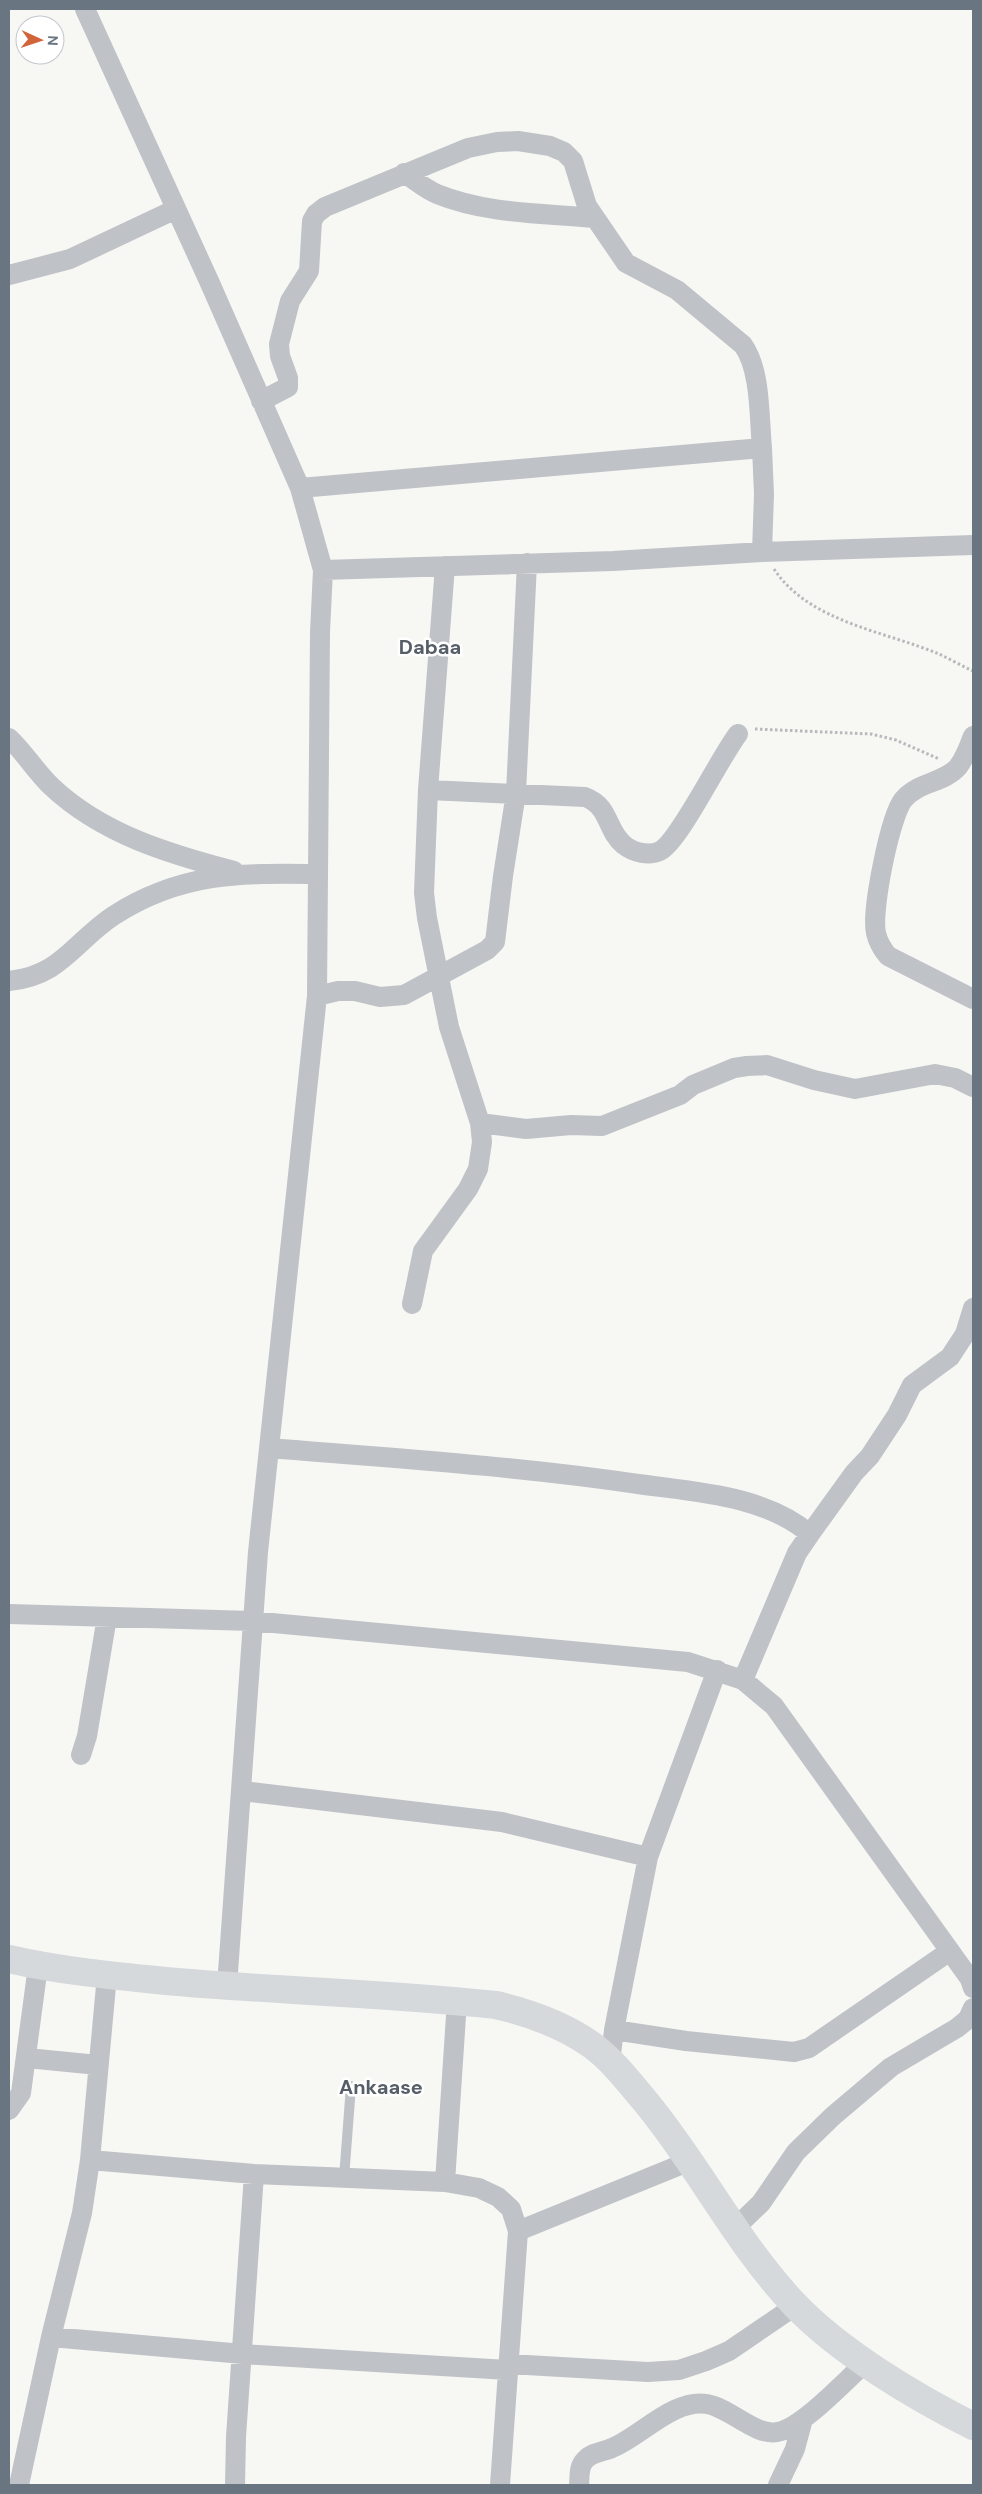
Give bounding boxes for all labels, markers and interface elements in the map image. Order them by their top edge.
north arrow [15,15,65,65]
text: N [44,35,62,46]
district label: Dabaa [399,634,461,660]
district label: Ankaase [339,2074,423,2100]

